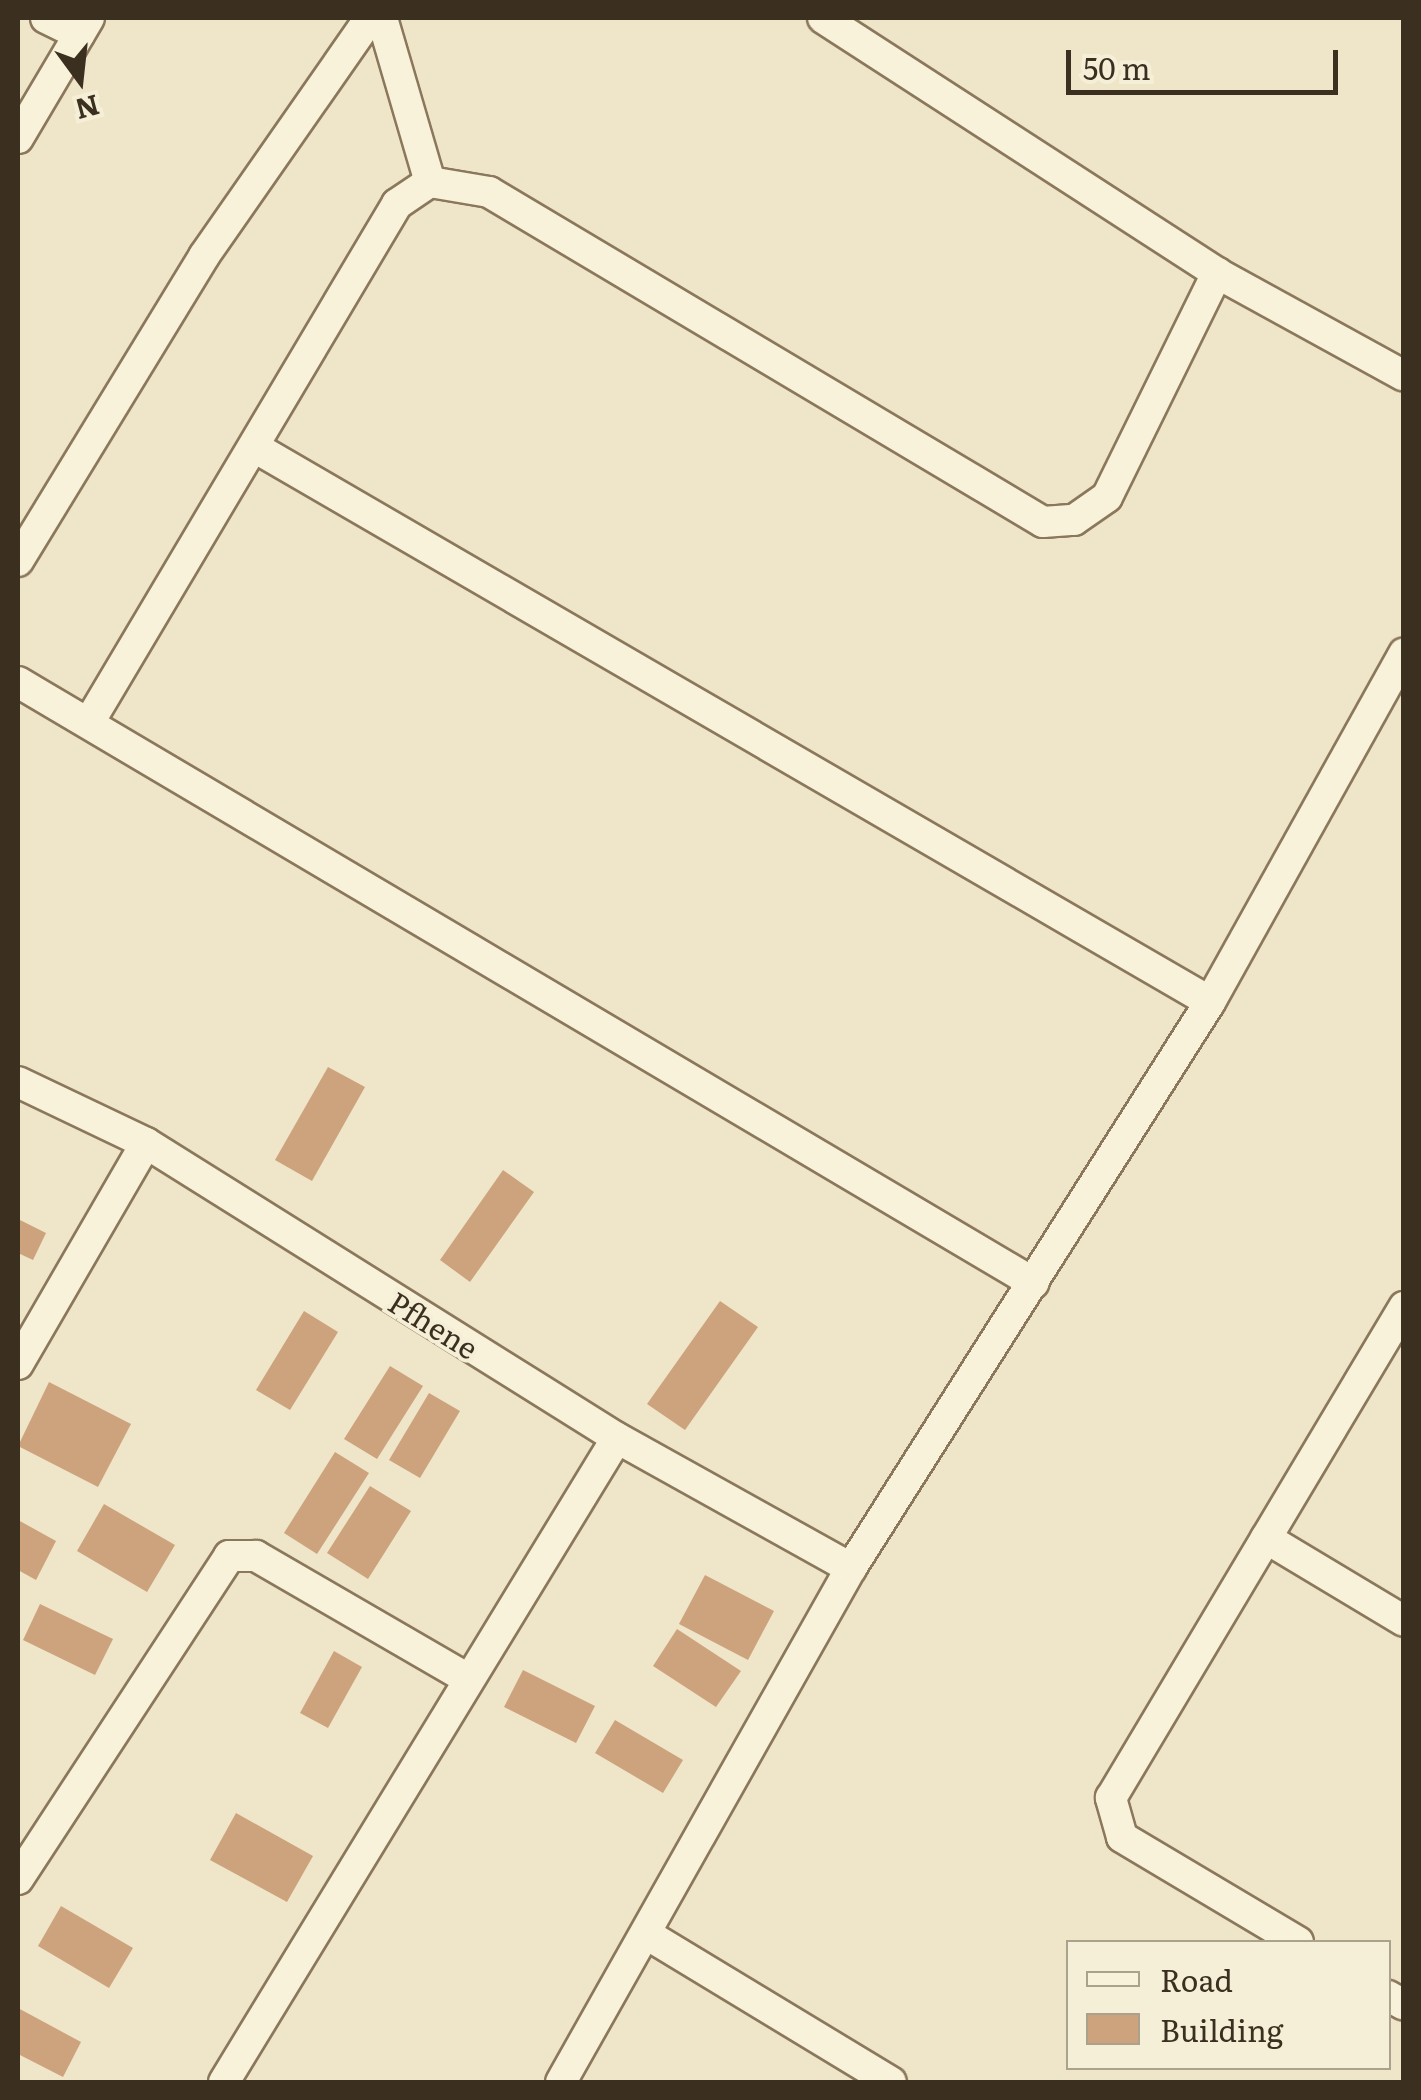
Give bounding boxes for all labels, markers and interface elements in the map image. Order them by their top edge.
north arrow [30,30,130,130]
scale bar [1071,30,1344,92]
text: 50 m [1083,45,1151,89]
text: N [71,86,105,132]
street label: Pfhene [383,1283,485,1365]
legend [1066,1940,1391,2070]
text: Road [1160,1957,1233,2001]
text: Building [1160,2007,1284,2051]

